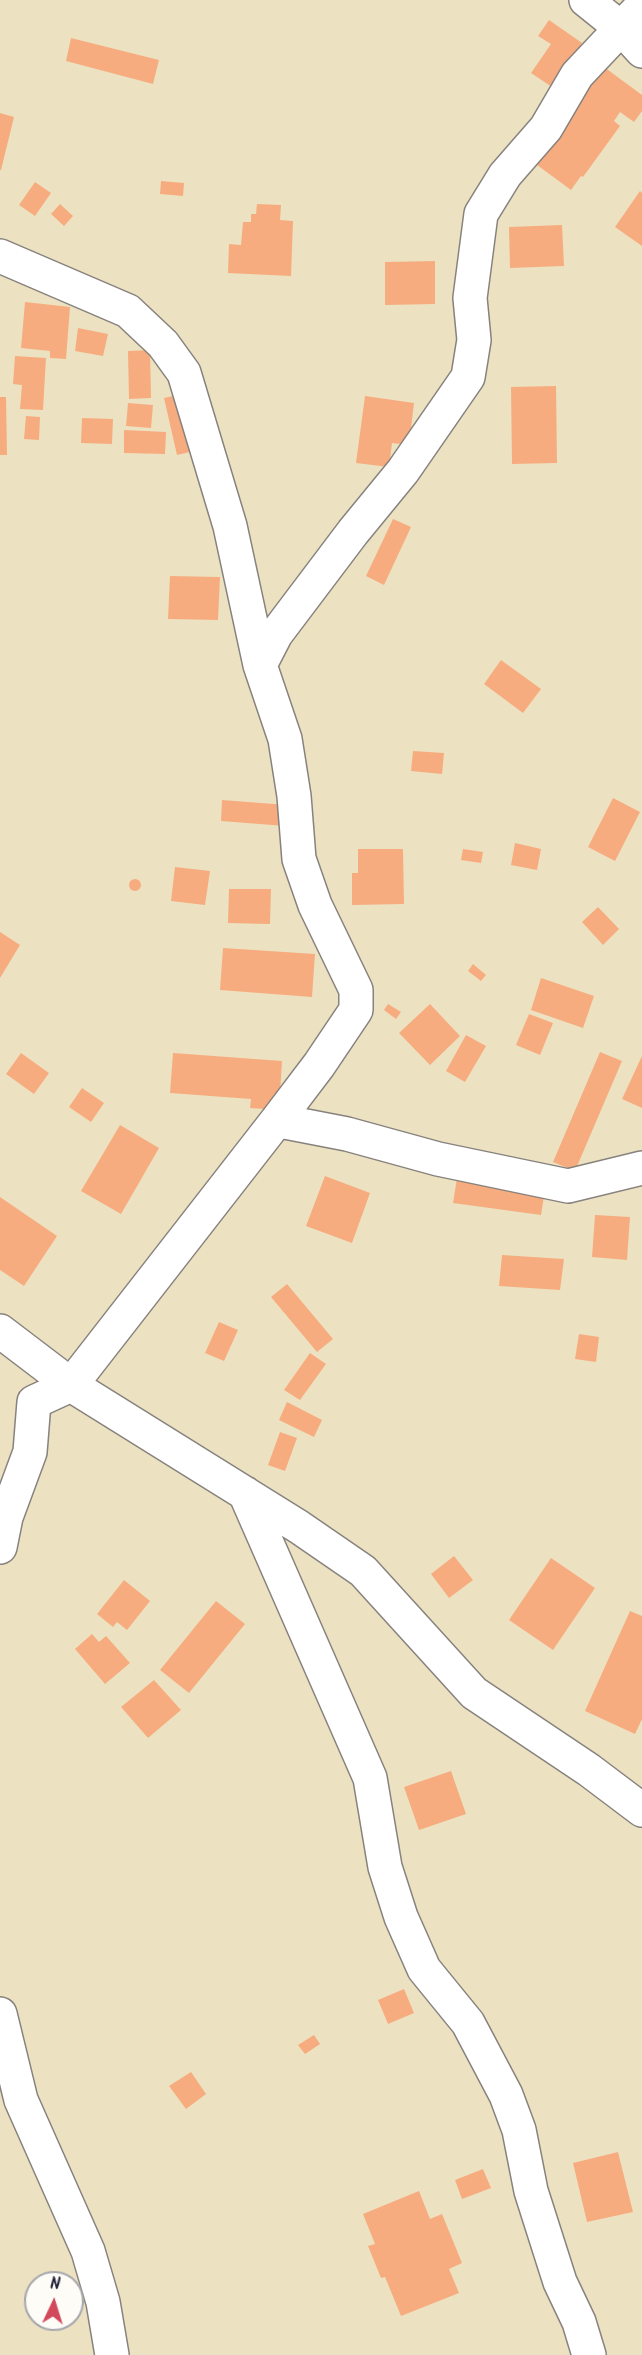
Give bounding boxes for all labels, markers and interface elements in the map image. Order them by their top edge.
north arrow [24,2271,84,2331]
text: N [49,2272,61,2297]

